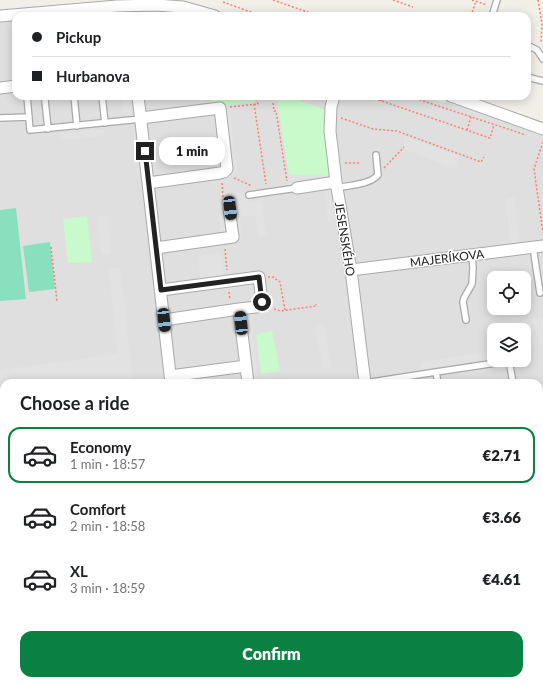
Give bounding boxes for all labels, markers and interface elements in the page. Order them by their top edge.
text: Pickup [56,28,101,46]
text: Hurbanova [56,67,130,85]
callout: 1 min [159,137,225,165]
route end [136,142,154,160]
text: 1 min [176,143,208,159]
car [223,195,237,221]
street label: JESENSKÉHO [332,201,358,277]
street label: MAJERÍKOVA [409,246,486,270]
map controls [487,271,531,367]
button: locate [487,271,531,315]
route start [253,293,271,311]
car [157,307,171,333]
car [234,310,248,336]
button: layers [487,323,531,367]
text: Choose a ride [20,392,129,414]
icon: car [22,437,58,473]
text: Economy [70,438,131,456]
text: €2.71 [483,446,521,464]
text: 1 min · 18:57 [70,456,145,472]
icon: car [22,499,58,535]
text: Comfort [70,500,126,518]
text: €3.66 [483,508,521,526]
text: 2 min · 18:58 [70,518,145,534]
icon: car [22,561,58,597]
text: XL [70,562,88,580]
text: €4.61 [483,570,521,588]
text: 3 min · 18:59 [70,580,145,596]
button: Confirm [20,631,523,677]

